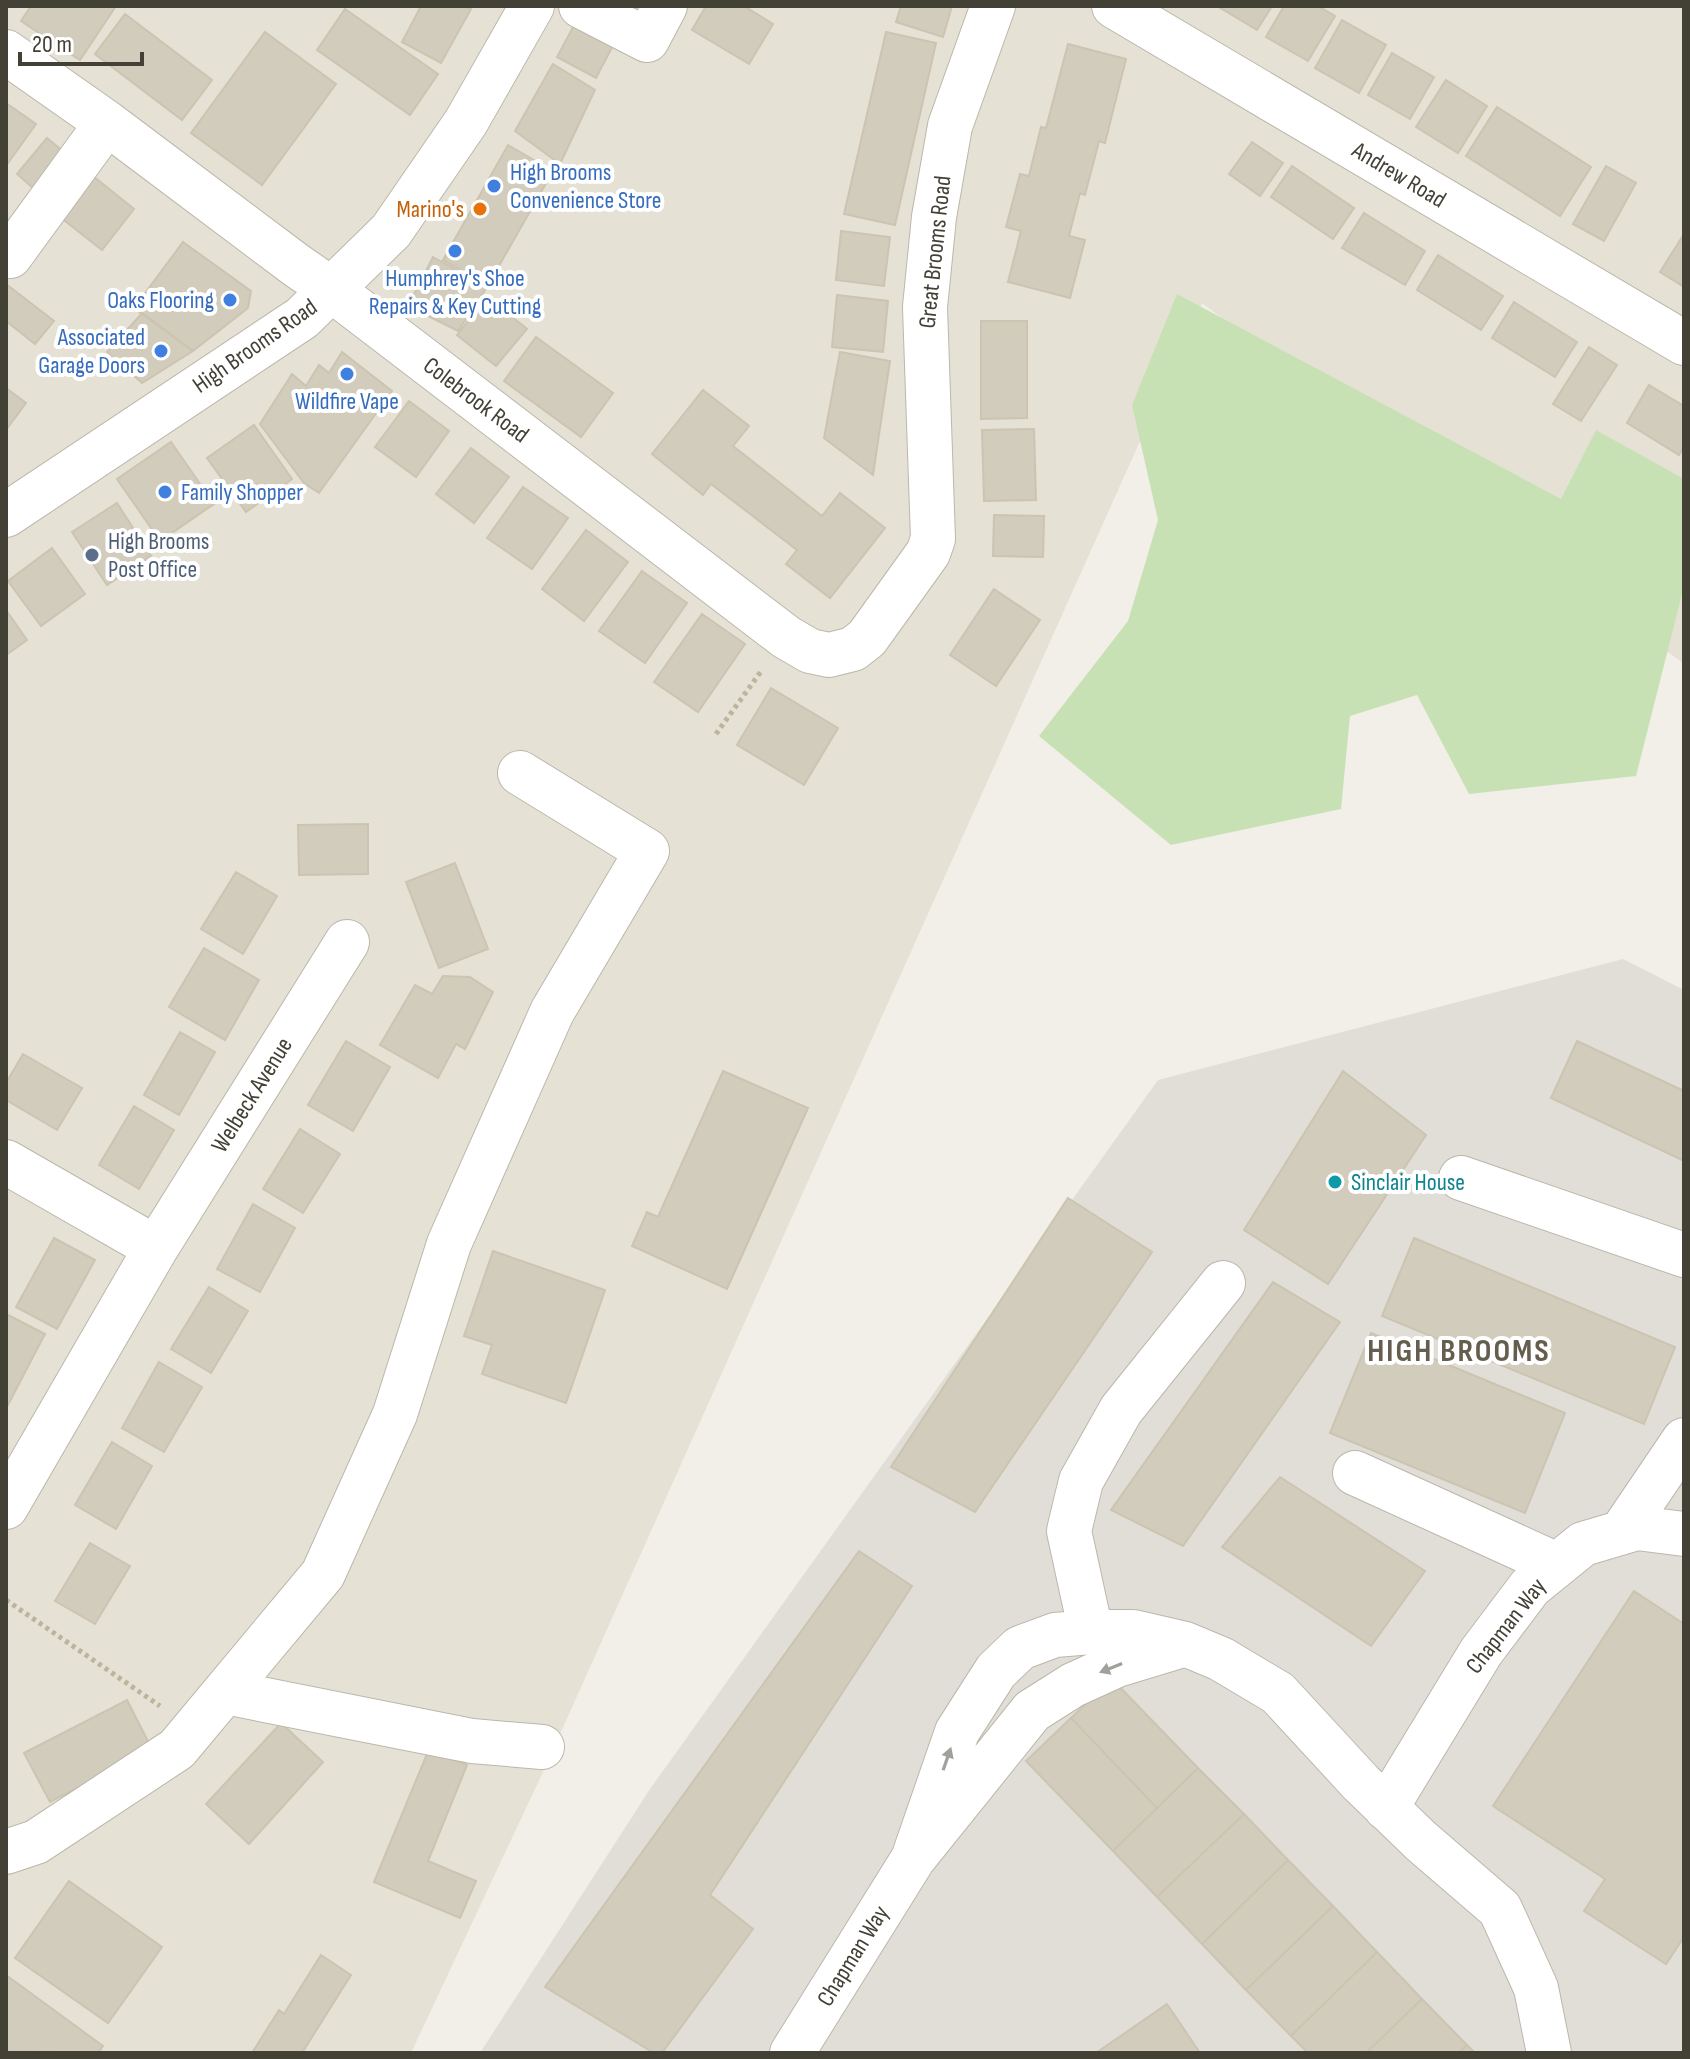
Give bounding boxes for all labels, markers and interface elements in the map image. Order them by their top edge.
scale bar [20,16,142,66]
text: 20 m [32,30,72,59]
street label: Andrew Road [1346,135,1451,214]
place label: High Brooms Convenience Store [510,158,661,215]
street label: Great Brooms Road [913,174,957,330]
marker: High Brooms Convenience Store [485,177,503,195]
place label: Marino's [397,195,464,224]
marker: Marino's [471,200,489,218]
marker: Humphrey's Shoe Repairs & Key Cutting [446,242,464,260]
place label: Humphrey's Shoe Repairs & Key Cutting [369,264,541,321]
place label: Oaks Flooring [107,286,214,315]
marker: Oaks Flooring [221,291,239,309]
street label: High Brooms Road [187,292,323,400]
place label: Associated Garage Doors [38,323,145,380]
marker: Associated Garage Doors [152,342,170,360]
street label: Colebrook Road [417,351,535,449]
marker: Wildfire Vape [338,365,356,383]
place label: Wildfire Vape [295,387,399,416]
place label: Family Shopper [181,478,303,507]
marker: Family Shopper [156,483,174,501]
place label: High Brooms Post Office [108,527,209,584]
marker: High Brooms Post Office [83,546,101,564]
street label: Welbeck Avenue [205,1032,299,1158]
place label: Sinclair House [1351,1168,1465,1197]
marker: Sinclair House [1326,1173,1344,1191]
district label: HIGH BROOMS [1367,1332,1551,1371]
street label: Chapman Way [1460,1572,1552,1680]
one-way arrow [1099,1662,1123,1675]
one-way arrow [942,1746,954,1770]
street label: Chapman Way [811,1900,895,2012]

